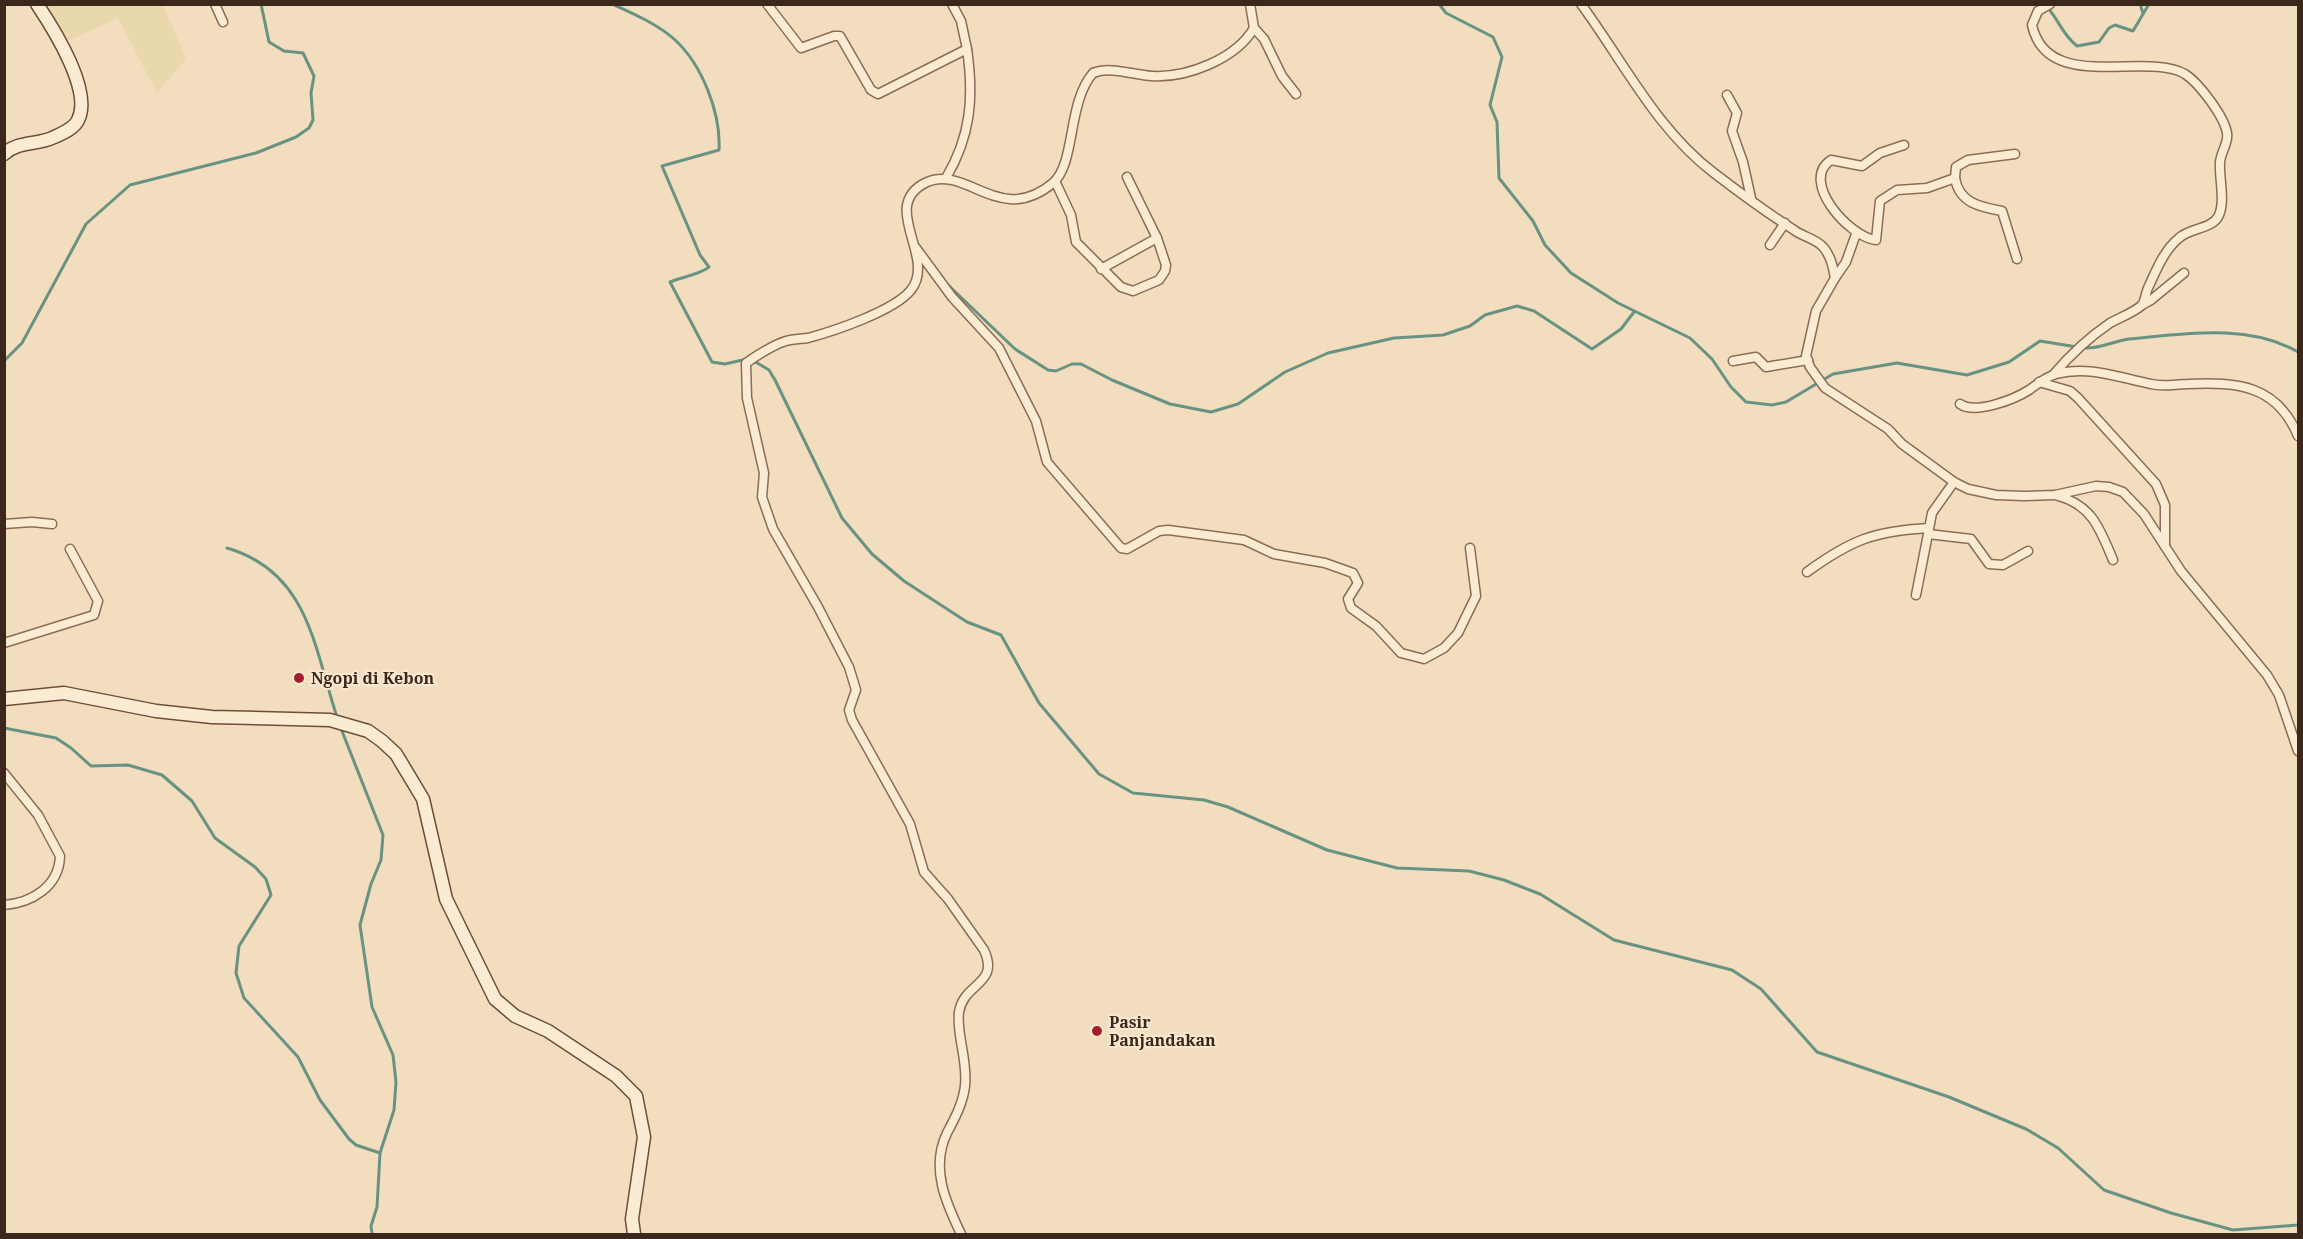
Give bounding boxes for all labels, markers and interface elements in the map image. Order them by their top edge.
place label: Ngopi di Kebon [311,667,434,689]
marker: Ngopi di Kebon [292,671,306,685]
place label: Pasir Panjandakan [1109,1011,1216,1051]
marker: Pasir Panjandakan [1090,1024,1104,1038]

